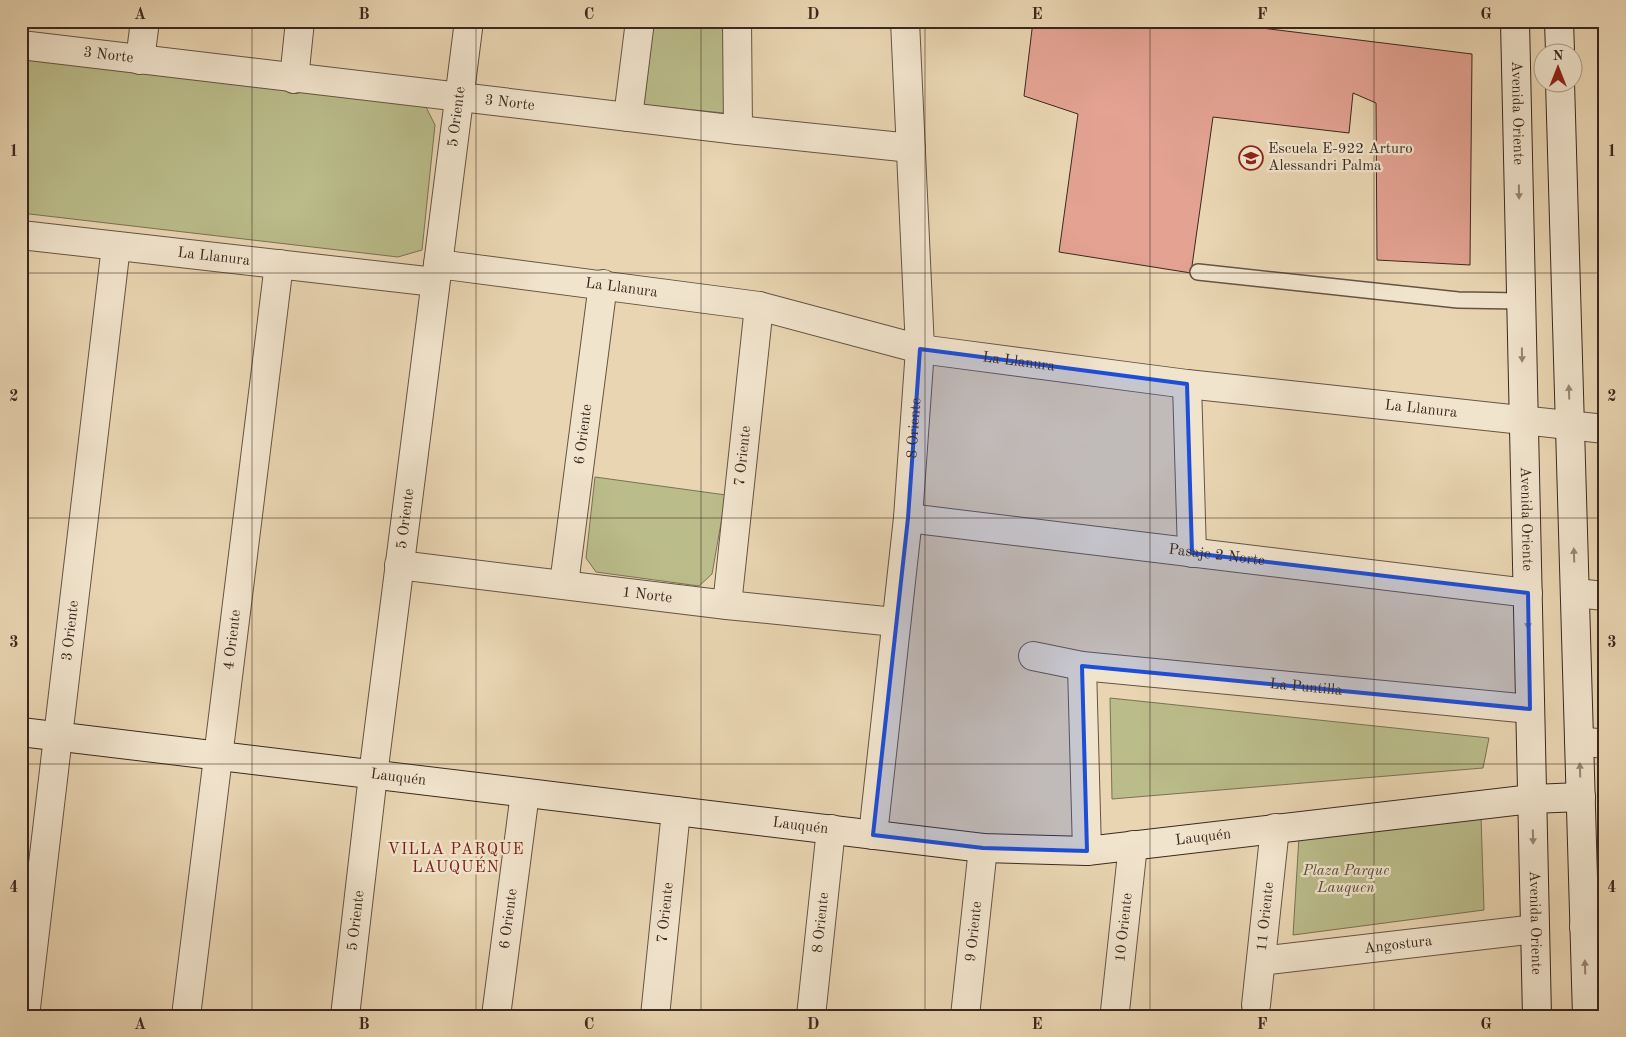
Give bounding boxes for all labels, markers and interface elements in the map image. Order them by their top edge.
text: A [134,7,146,23]
text: B [358,7,370,23]
text: C [584,7,594,23]
text: D [807,7,819,23]
text: E [1031,7,1043,23]
text: F [1257,7,1268,23]
text: G [1480,7,1492,23]
north arrow [1534,42,1584,92]
street label: 3 Norte [83,45,134,66]
text: N [1553,49,1564,63]
street label: Avenida Oriente [1508,61,1526,165]
street label: 5 Oriente [446,86,468,148]
street label: 3 Norte [484,93,536,113]
place label: Escuela E-922 Arturo Alessandri Palma [1268,142,1413,174]
text: 1 [9,144,19,160]
text: 1 [1607,144,1617,160]
school or university icon: Escuela E-922 Arturo Alessandri Palma [1238,145,1264,171]
one-way arrow [1515,185,1523,201]
street label: La Llanura [177,245,251,269]
street label: La Llanura [584,276,659,300]
one-way arrow [1518,347,1526,363]
street label: La Llanura [982,350,1056,374]
one-way arrow [1565,384,1573,400]
text: 2 [9,389,19,405]
text: 2 [1607,389,1617,405]
street label: 8 Oriente [905,397,924,459]
street label: La Llanura [1384,398,1459,421]
street label: 6 Oriente [572,403,595,465]
street label: 7 Oriente [732,425,754,487]
street label: Avenida Oriente [1517,467,1535,571]
street label: 5 Oriente [394,487,417,550]
street label: Pasaje 2 Norte [1168,542,1266,569]
one-way arrow [1570,546,1578,562]
street label: 1 Norte [621,585,673,606]
street label: 3 Oriente [60,600,82,662]
street label: 4 Oriente [221,609,244,671]
one-way arrow [1524,615,1532,631]
text: 3 [9,635,19,651]
text: 3 [1607,635,1617,651]
street label: La Puntilla [1269,677,1344,698]
one-way arrow [1576,761,1584,777]
street label: Lauquén [370,767,427,788]
street label: Lauquén [772,815,829,837]
street label: Lauquén [1174,827,1232,848]
one-way arrow [1529,830,1537,846]
district label: VILLA PARQUE LAUQUÉN [388,842,524,876]
park label: Plaza Parque Lauquen [1302,864,1389,896]
street label: Avenida Oriente [1526,871,1544,975]
text: 4 [9,880,19,896]
text: 4 [1607,880,1617,896]
street label: 7 Oriente [655,881,676,944]
street label: 11 Oriente [1254,881,1277,952]
street label: 6 Oriente [497,888,520,950]
street label: 5 Oriente [345,889,367,952]
street label: 8 Oriente [810,891,832,954]
street label: 10 Oriente [1113,892,1135,963]
street label: 9 Oriente [963,900,985,963]
street label: Angostura [1363,934,1434,956]
one-way arrow [1581,959,1589,975]
text: A [134,1017,146,1033]
text: B [358,1017,370,1033]
text: C [584,1017,594,1033]
text: D [807,1017,819,1033]
text: E [1031,1017,1043,1033]
text: F [1257,1017,1268,1033]
text: G [1480,1017,1492,1033]

